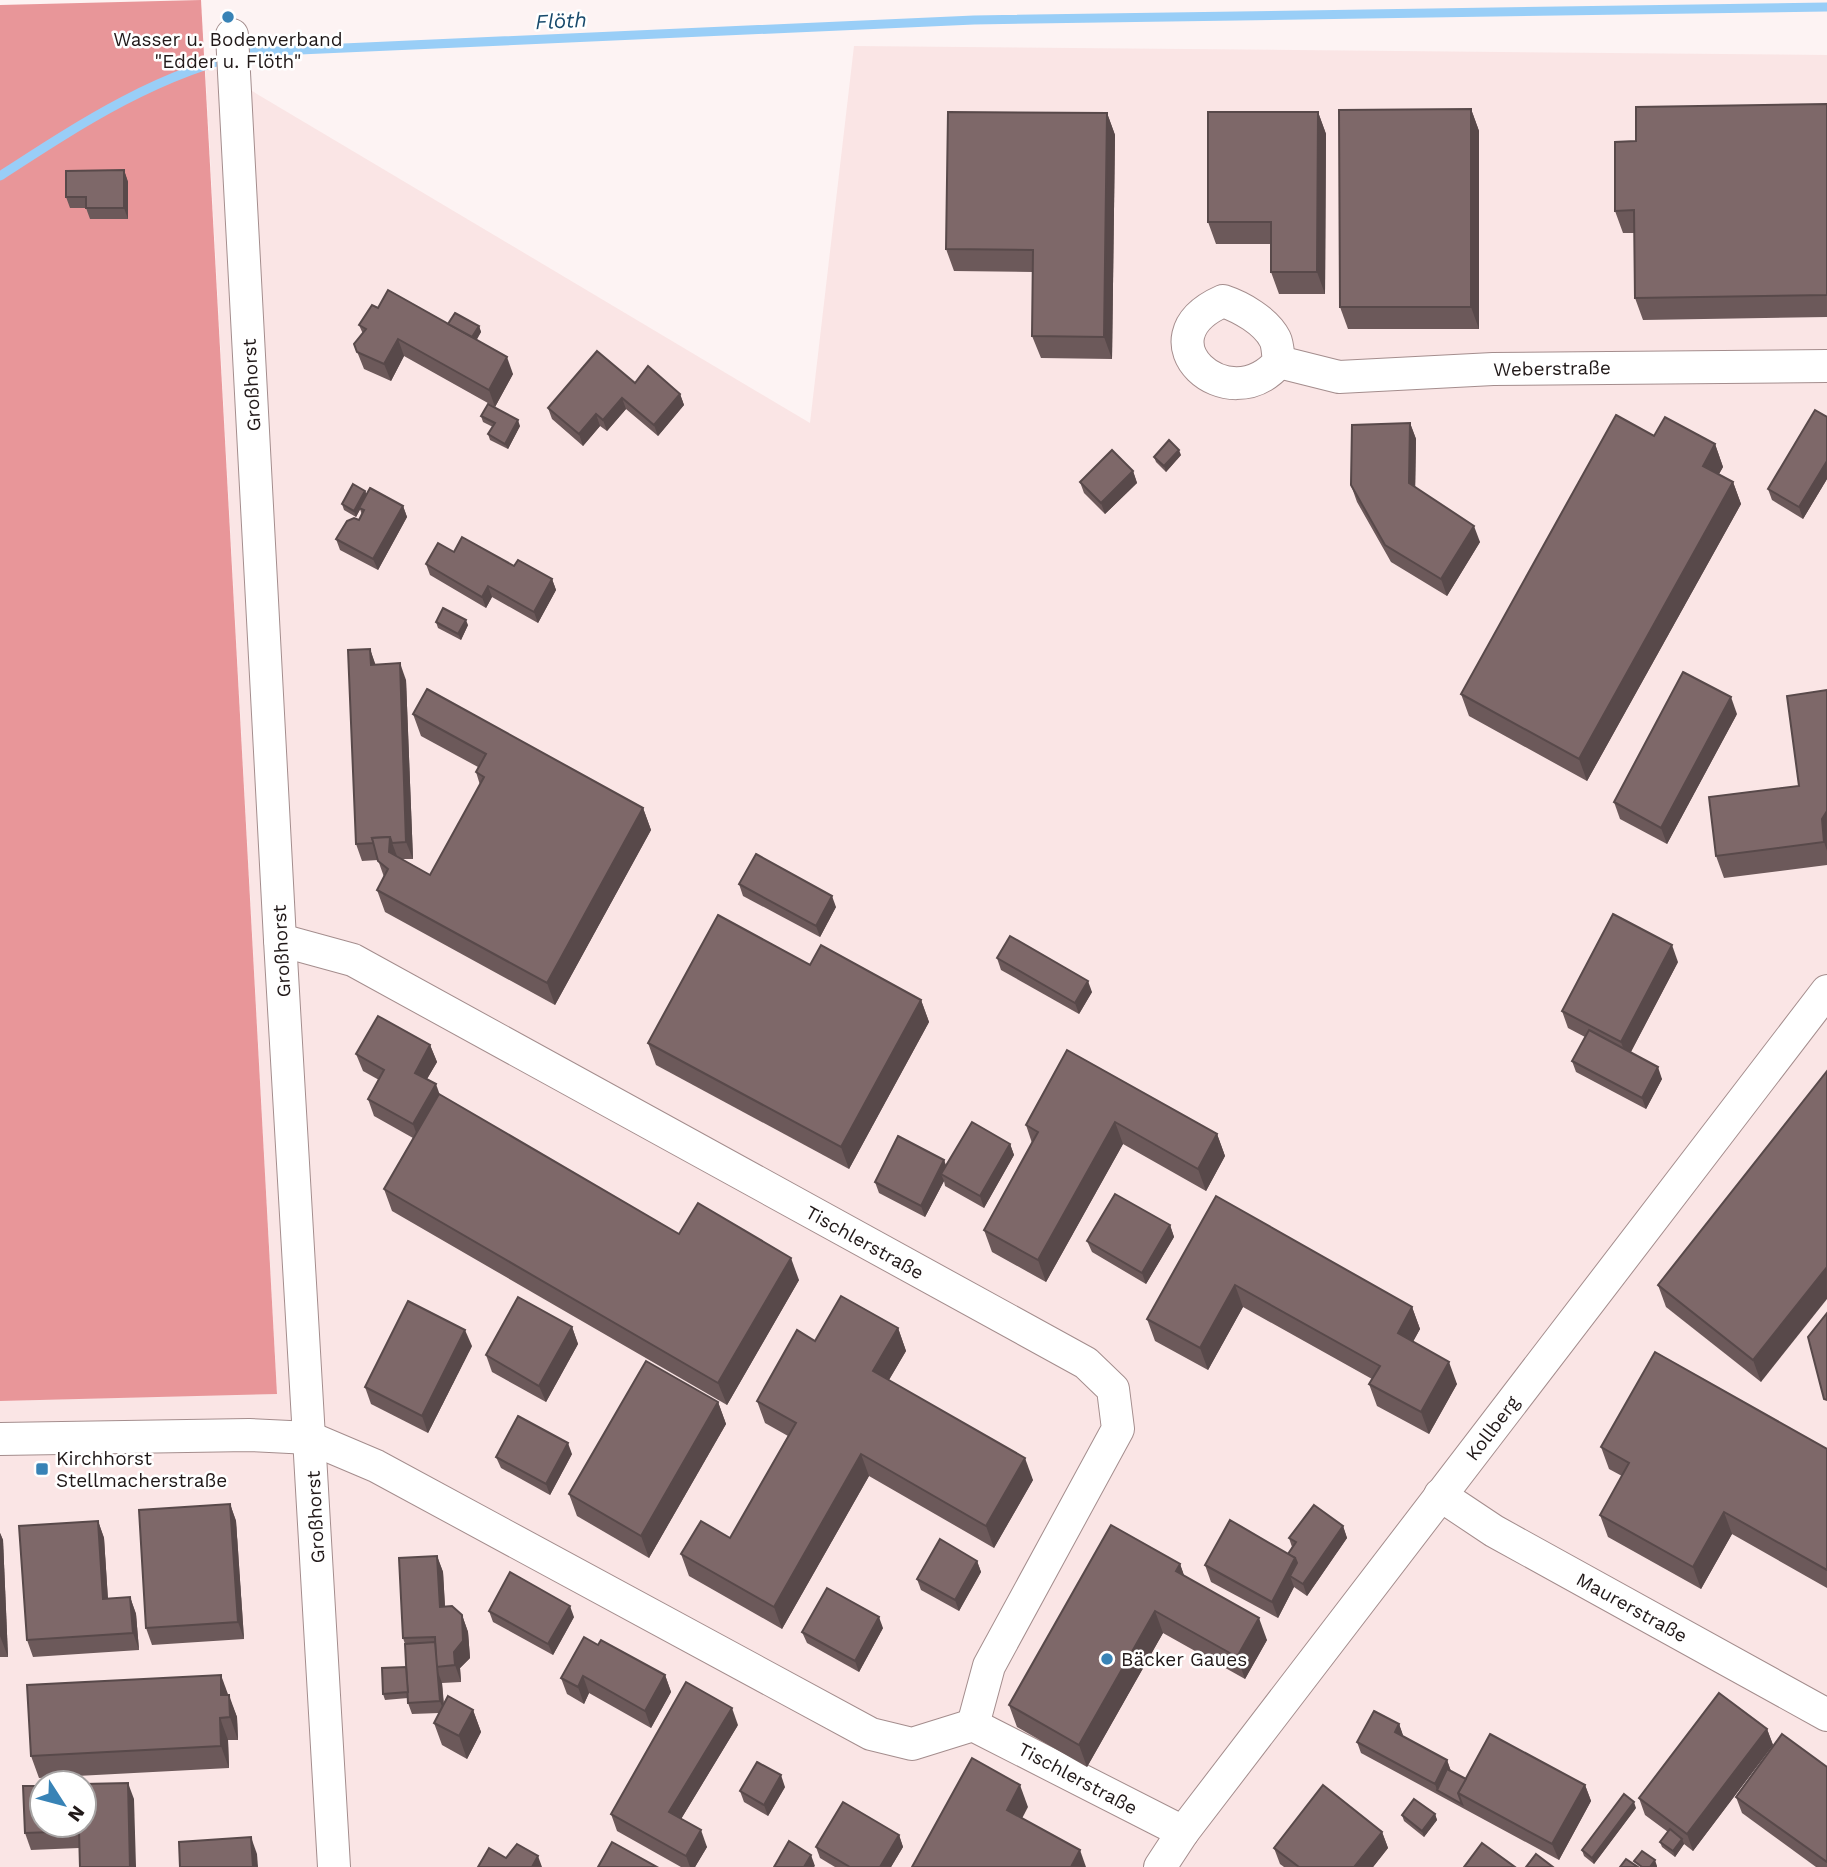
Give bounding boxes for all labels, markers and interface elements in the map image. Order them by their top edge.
water label: Flöth [535,7,587,34]
marker: Wasser u. Bodenverband "Edder u. Flöth" [220,9,236,25]
place label: Wasser u. Bodenverband "Edder u. Flöth" [113,28,343,73]
street label: Großhorst [238,338,265,432]
street label: Weberstraße [1493,356,1611,381]
street label: Großhorst [268,904,295,998]
street label: Tischlerstraße [802,1200,928,1284]
street label: Kollberg [1461,1391,1525,1465]
place label: Kirchhorst Stellmacherstraße [56,1447,227,1492]
marker: Kirchhorst Stellmacherstraße [34,1461,50,1477]
street label: Großhorst [302,1470,329,1564]
street label: Maurerstraße [1572,1567,1691,1647]
place label: Bäcker Gaues [1121,1648,1247,1671]
marker: Bäcker Gaues [1099,1651,1115,1667]
street label: Tischlerstraße [1014,1737,1141,1820]
north arrow [28,1769,98,1839]
text: N [63,1801,90,1826]

